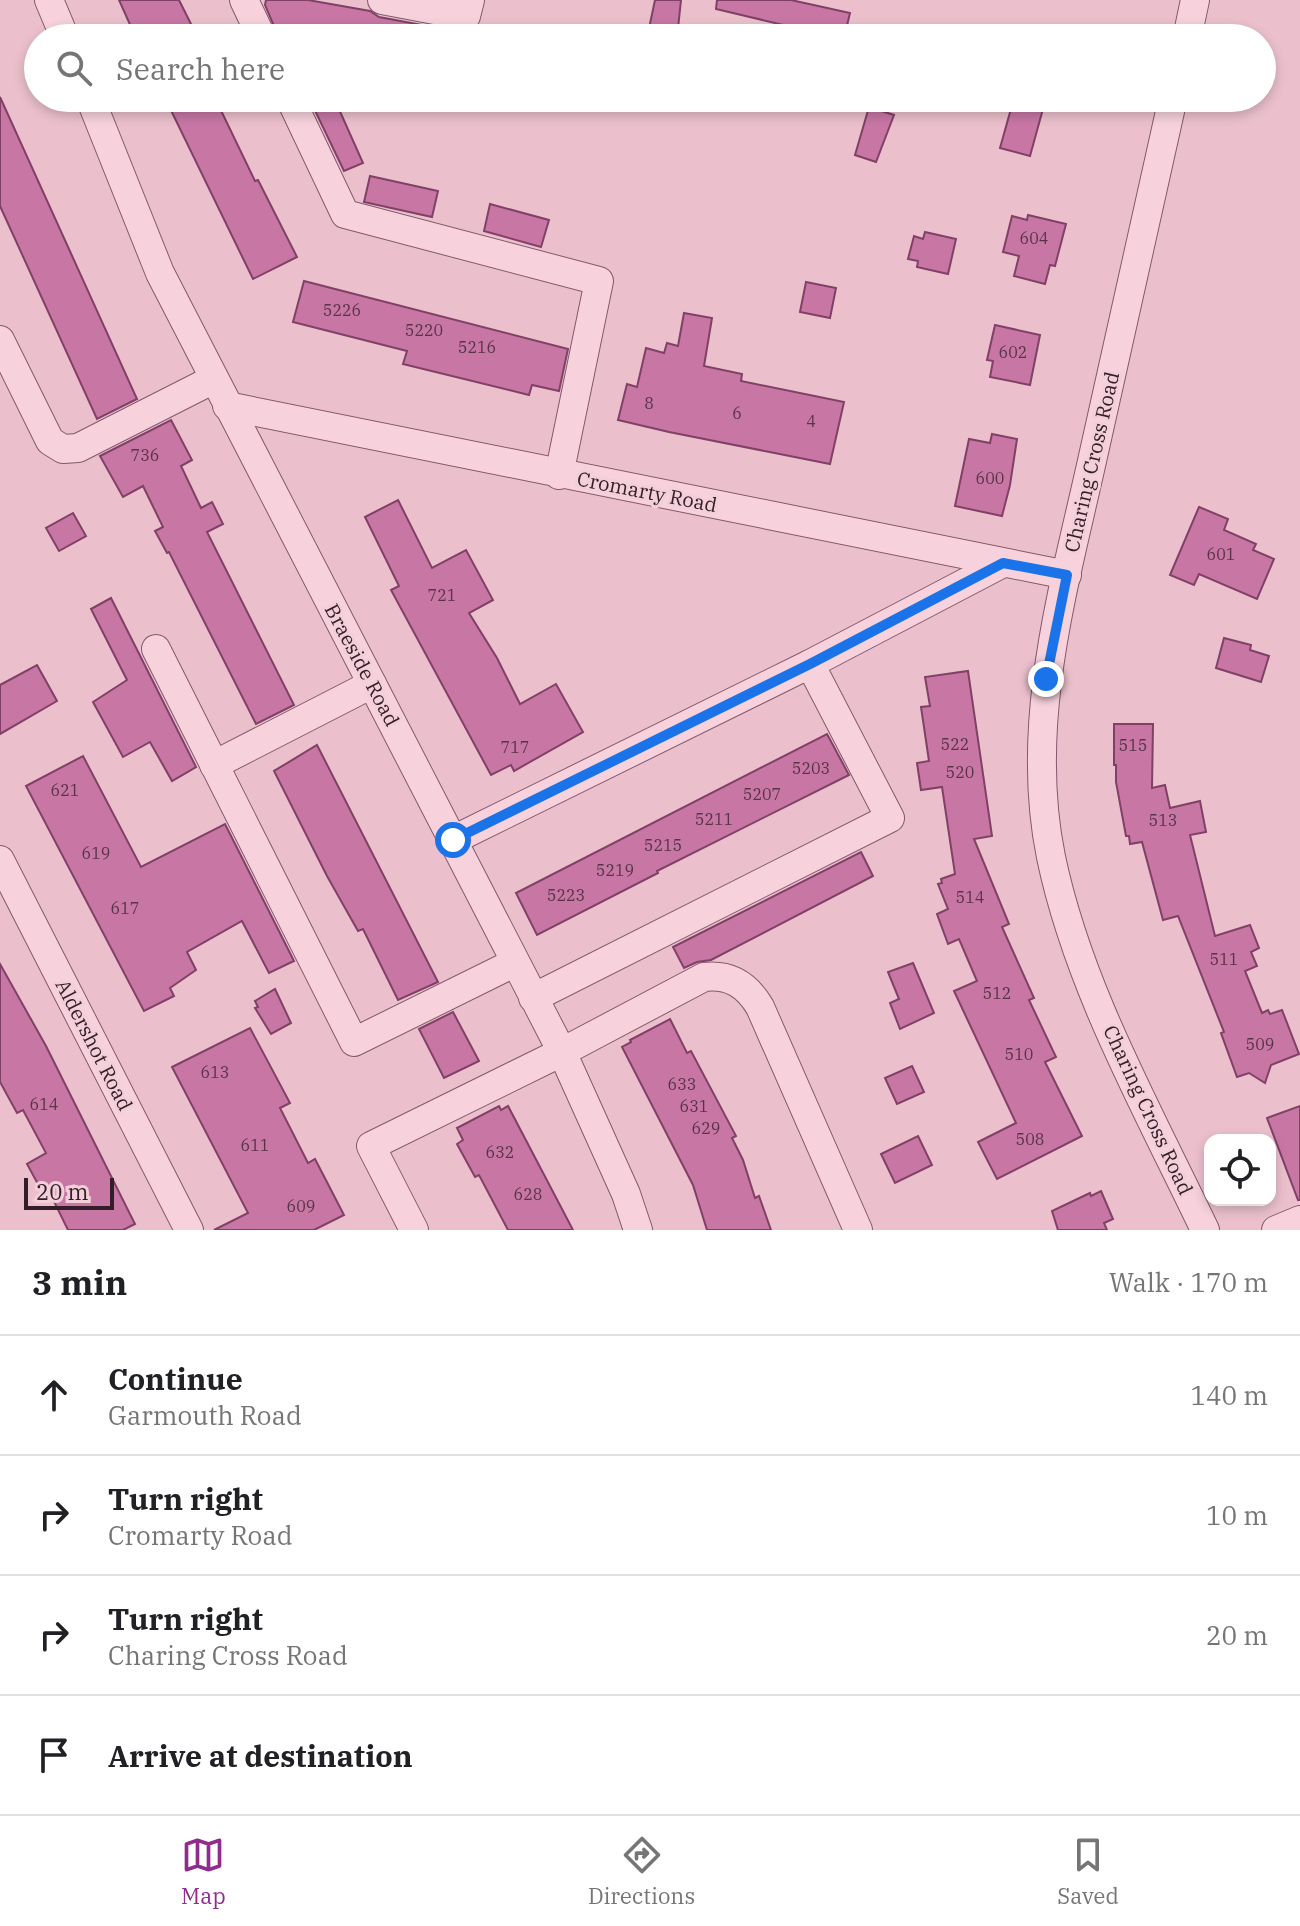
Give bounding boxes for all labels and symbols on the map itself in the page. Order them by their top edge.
house number: 604 [1020,228,1048,248]
house number: 5226 [323,300,361,320]
house number: 5220 [405,320,443,340]
house number: 5216 [458,337,496,357]
house number: 602 [999,342,1027,362]
street label: Charing Cross Road [1058,369,1125,555]
house number: 8 [644,393,654,413]
house number: 6 [732,403,742,423]
house number: 4 [806,411,816,431]
house number: 736 [131,445,159,465]
street label: Cromarty Road [575,465,719,518]
house number: 600 [976,468,1004,488]
house number: 601 [1207,544,1235,564]
house number: 721 [428,585,456,605]
street label: Braeside Road [319,599,406,731]
route end [1028,661,1064,697]
house number: 522 [941,734,969,754]
house number: 515 [1119,735,1147,755]
house number: 717 [501,737,529,757]
house number: 5203 [792,758,830,778]
house number: 520 [946,762,974,782]
house number: 621 [51,780,79,800]
house number: 5207 [743,784,781,804]
house number: 5211 [695,809,733,829]
house number: 513 [1149,810,1177,830]
route start [435,822,471,858]
house number: 5215 [644,835,682,855]
house number: 619 [82,843,110,863]
house number: 5219 [596,860,634,880]
house number: 5223 [547,885,585,905]
house number: 514 [956,887,984,907]
house number: 617 [111,898,139,918]
house number: 511 [1210,949,1238,969]
street label: Aldershot Road [50,974,139,1115]
house number: 512 [983,983,1011,1003]
street label: Charing Cross Road [1097,1021,1200,1199]
house number: 509 [1246,1034,1274,1054]
house number: 510 [1005,1044,1033,1064]
house number: 613 [201,1062,229,1082]
house number: 633 [668,1074,696,1094]
house number: 614 [30,1094,58,1114]
house number: 631 [680,1096,708,1116]
house number: 629 [692,1118,720,1138]
house number: 508 [1016,1129,1044,1149]
house number: 611 [241,1135,269,1155]
house number: 632 [486,1142,514,1162]
scale bar [24,1174,114,1210]
house number: 628 [514,1184,542,1204]
house number: 609 [287,1196,315,1216]

